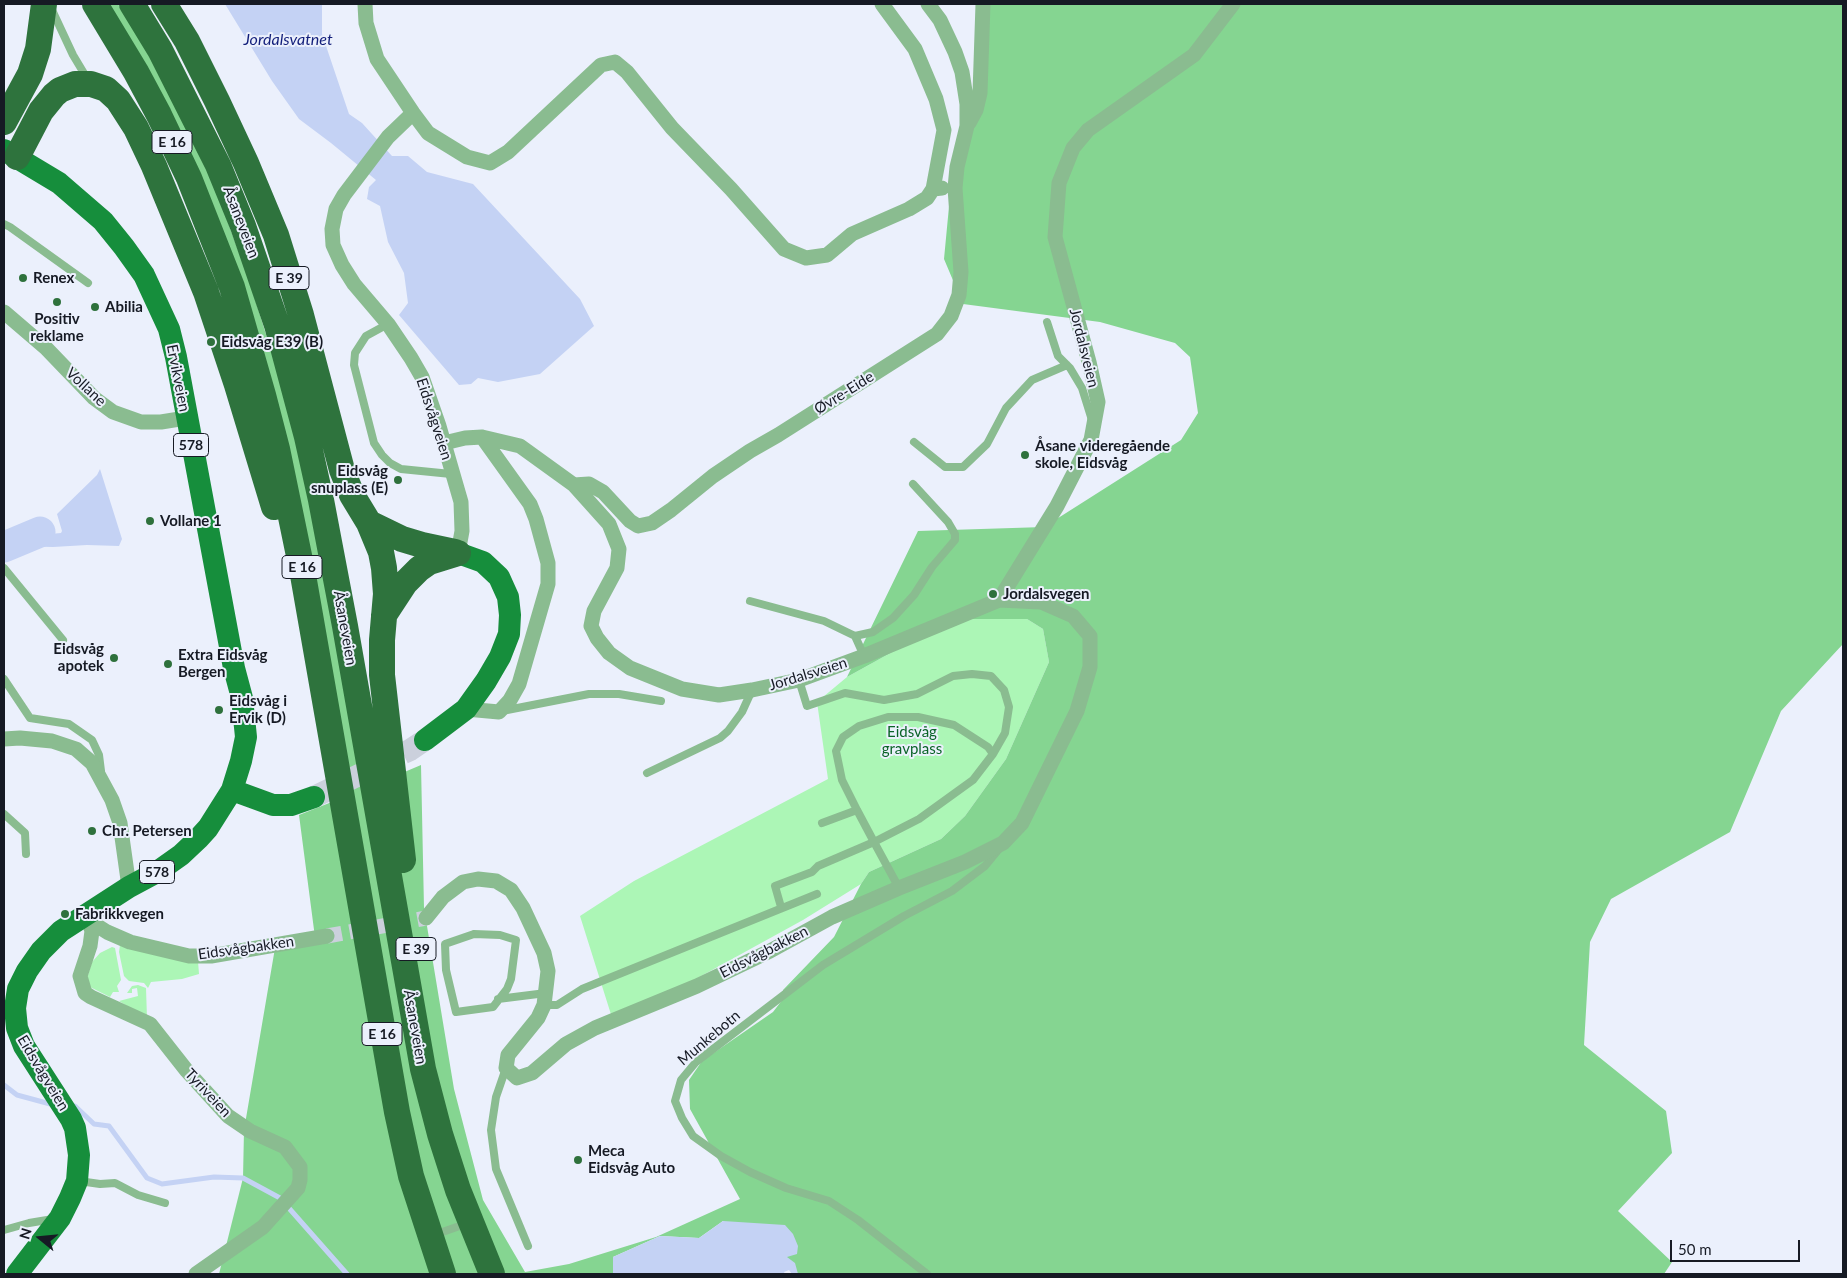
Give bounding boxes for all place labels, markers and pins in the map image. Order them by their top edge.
place label: Renex [33,269,74,287]
marker: Renex [17,272,29,284]
marker: Positiv reklame [51,296,63,308]
place label: Abilia [105,298,143,316]
marker: Abilia [89,301,101,313]
place label: Positiv reklame [30,310,84,345]
place label: Eidsvåg E39 (B) [221,333,323,351]
marker: Eidsvåg E39 (B) [205,336,217,348]
place label: Åsane videregående skole, Eidsvåg [1035,437,1170,472]
marker: Åsane videregående skole, Eidsvåg [1019,449,1031,461]
place label: Eidsvåg snuplass (E) [311,462,388,497]
marker: Eidsvåg snuplass (E) [392,474,404,486]
place label: Vollane 1 [160,512,222,530]
marker: Vollane 1 [144,515,156,527]
place label: Jordalsvegen [1003,585,1089,603]
marker: Jordalsvegen [987,588,999,600]
place label: Eidsvåg apotek [53,640,104,675]
place label: Extra Eidsvåg Bergen [178,646,267,681]
marker: Eidsvåg apotek [108,652,120,664]
marker: Extra Eidsvåg Bergen [162,658,174,670]
place label: Eidsvåg i Ervik (D) [229,692,287,727]
marker: Eidsvåg i Ervik (D) [213,704,225,716]
place label: Chr. Petersen [102,822,192,840]
marker: Chr. Petersen [86,825,98,837]
place label: Fabrikkvegen [75,905,164,923]
marker: Fabrikkvegen [59,908,71,920]
place label: Meca Eidsvåg Auto [588,1142,675,1177]
marker: Meca Eidsvåg Auto [572,1154,584,1166]

